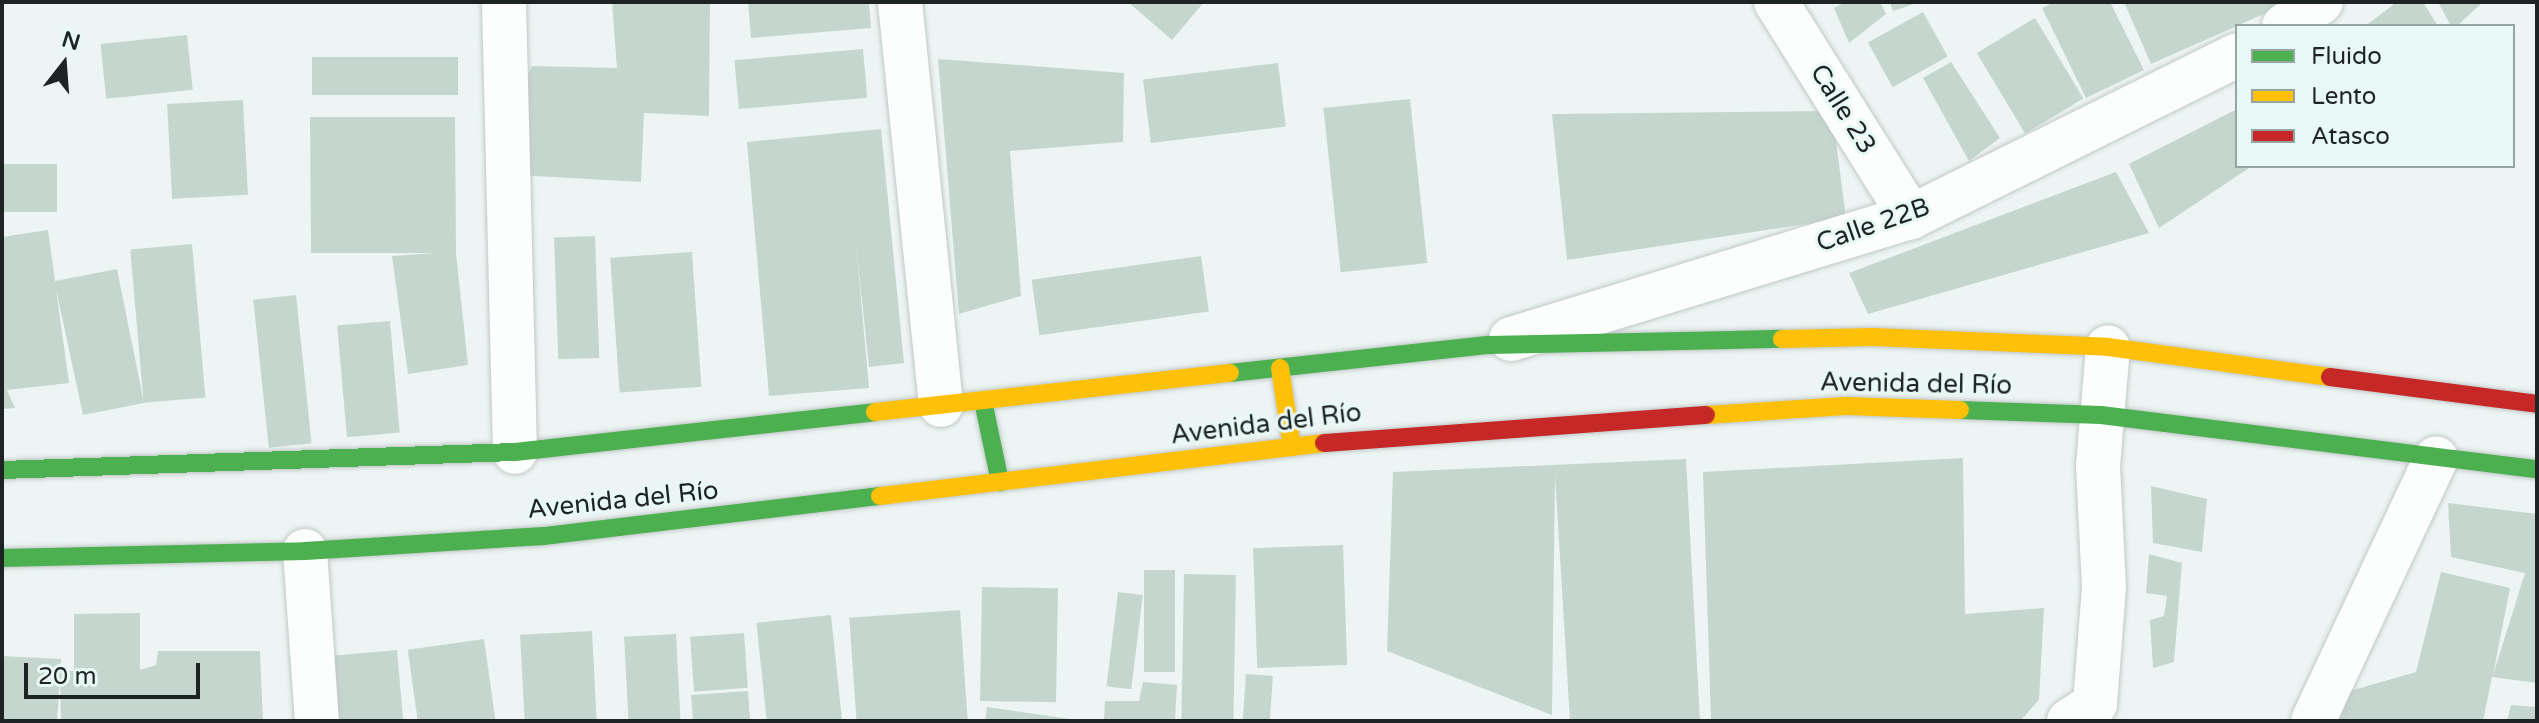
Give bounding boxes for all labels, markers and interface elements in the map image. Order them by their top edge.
north arrow [24,24,104,104]
legend [2235,24,2515,168]
text: N [59,26,83,56]
text: Fluido [2311,42,2382,71]
street label: Calle 23 [1803,58,1883,160]
text: Lento [2311,82,2376,111]
text: Atasco [2311,122,2390,151]
street label: Calle 22B [1812,191,1934,259]
street label: Avenida del Río [1820,367,2012,401]
street label: Avenida del Río [1169,397,1363,451]
street label: Avenida del Río [526,474,720,526]
scale bar [28,647,204,697]
text: 20 m [38,662,96,691]

